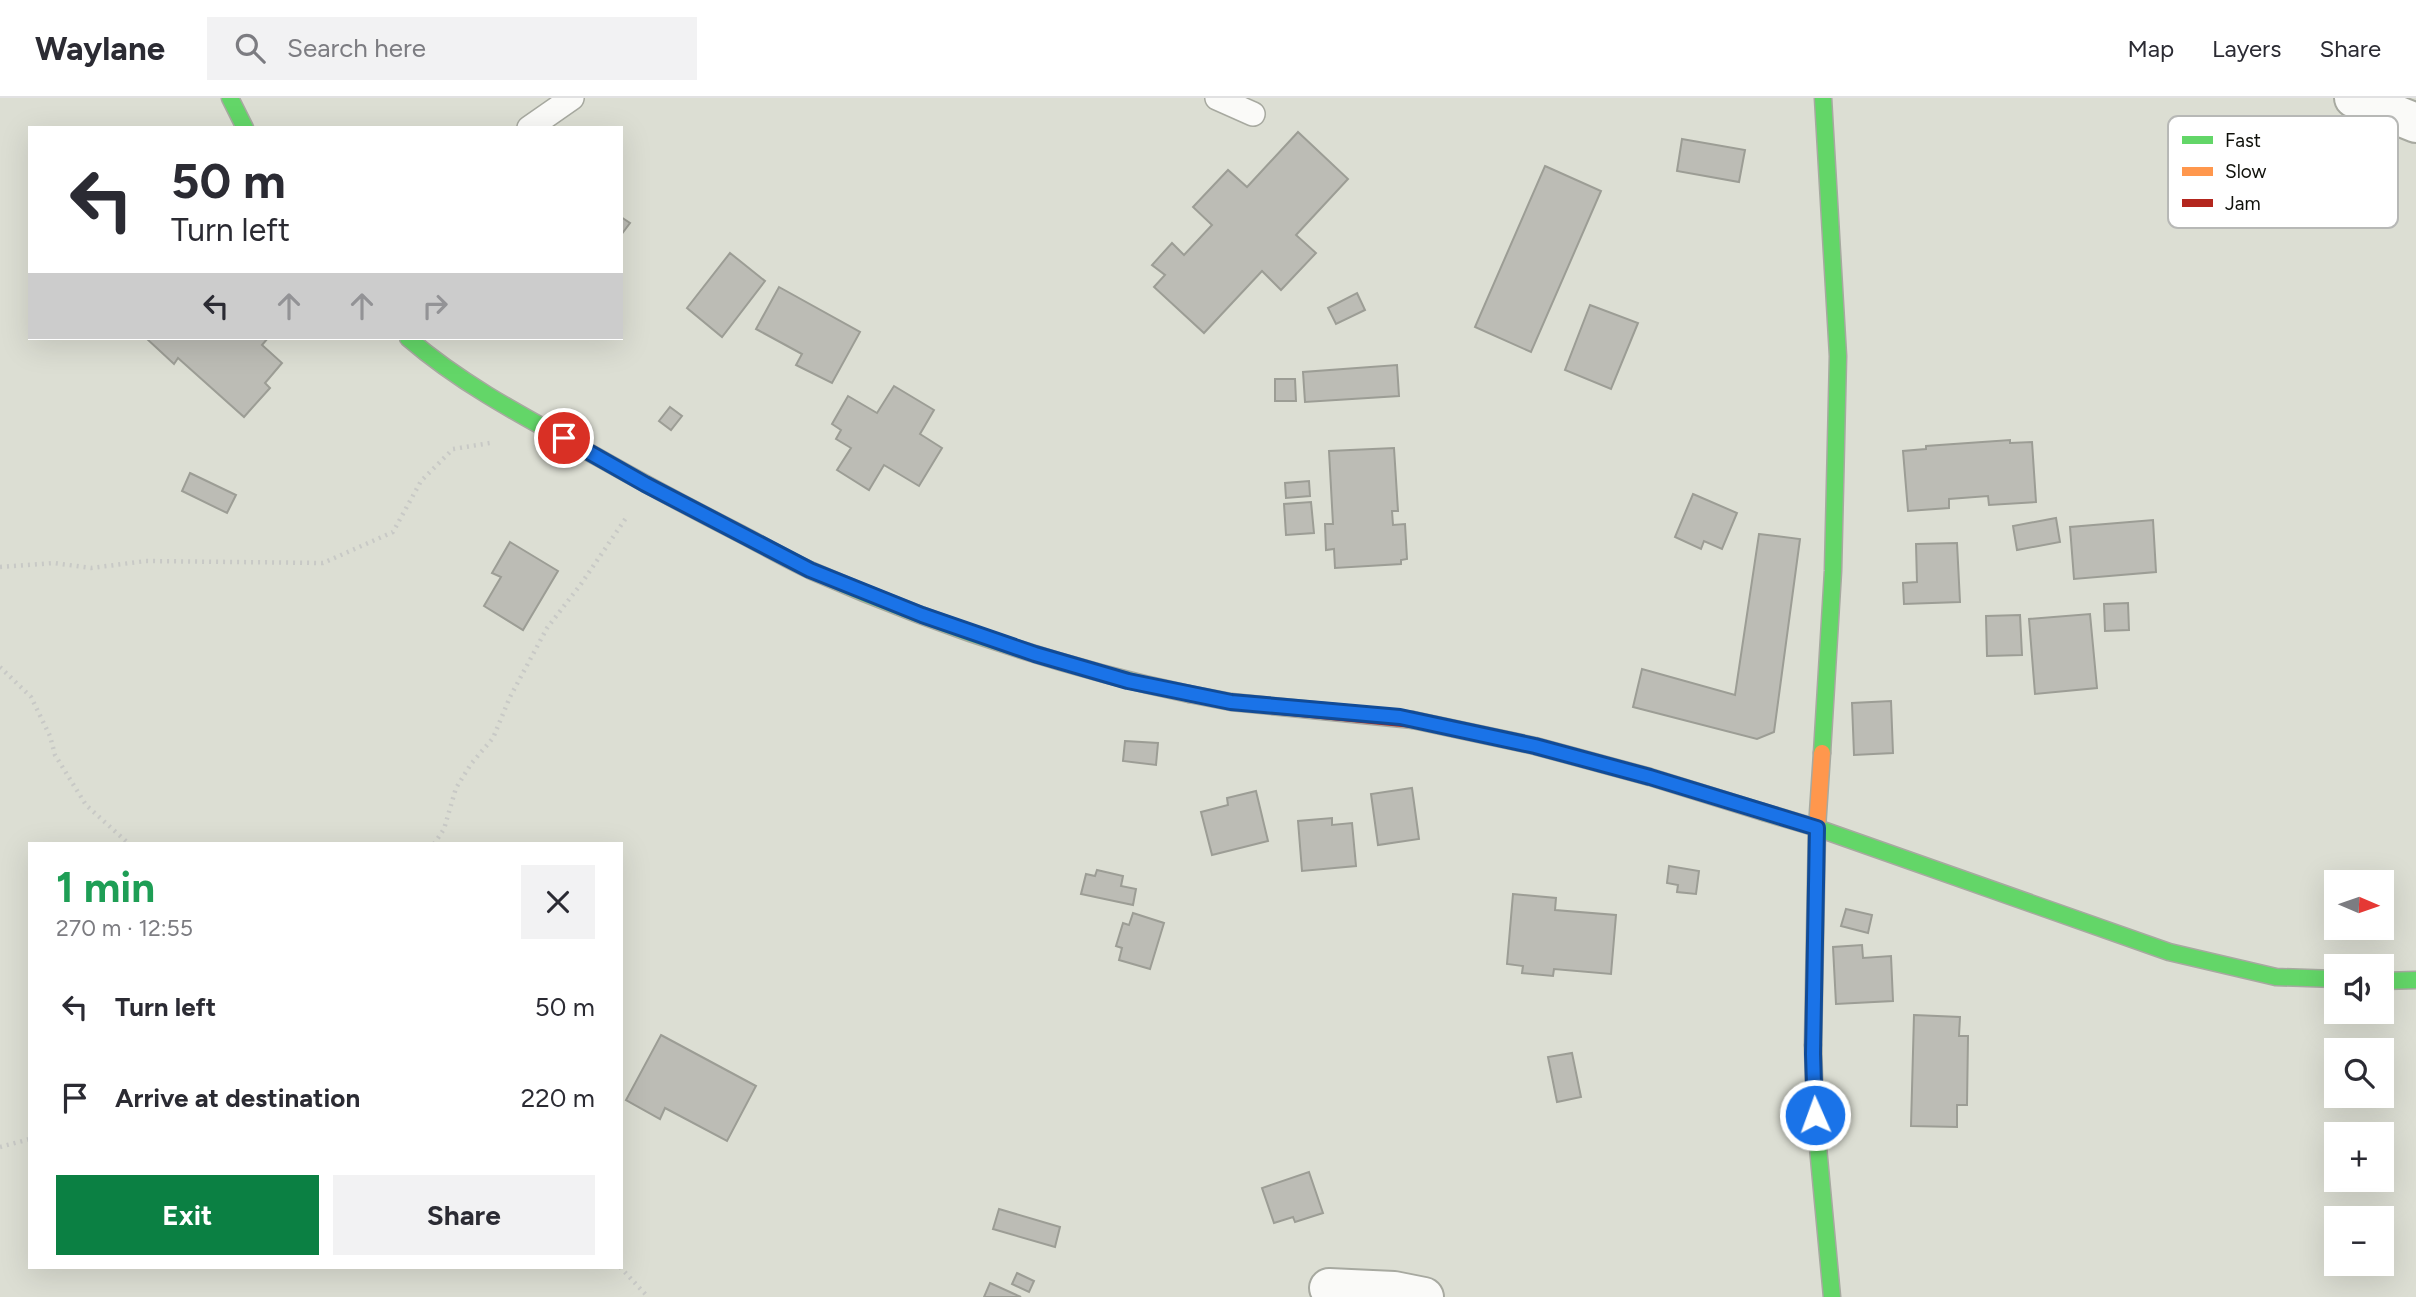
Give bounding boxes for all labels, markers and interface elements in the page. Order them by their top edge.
search box [207,17,697,80]
text: Waylane [35,29,165,68]
icon: search [231,29,269,67]
text: Search here [287,32,426,64]
text: Map [2127,34,2174,63]
text: Layers [2212,34,2281,63]
text: Share [2319,34,2381,63]
legend [2168,116,2398,228]
text: Fast [2225,129,2261,152]
text: 50 m [171,151,286,210]
icon: left [56,154,147,245]
text: Slow [2225,160,2267,183]
text: Jam [2225,192,2261,215]
text: Turn left [171,211,290,249]
icon: left [197,287,235,325]
icon: ahead [270,287,308,325]
icon: ahead [343,287,381,325]
icon: right [416,287,454,325]
pin [534,408,594,468]
icon: arrive [545,419,583,457]
text: 1 min [56,862,155,913]
button: close [521,865,595,939]
north arrow [2324,870,2394,940]
map controls [2324,870,2394,1276]
text: 270 m · 12:55 [56,914,193,942]
button: sound [2324,954,2394,1024]
icon: left [56,988,94,1026]
text: Turn left [115,991,216,1023]
text: 50 m [535,991,595,1023]
button: search [2324,1038,2394,1108]
position arrow [1778,1078,1852,1152]
icon: arrive [56,1079,94,1117]
text: Arrive at destination [115,1082,360,1114]
text: 220 m [521,1082,595,1114]
button: + [2324,1122,2394,1192]
button: Exit [56,1175,319,1255]
button: Share [333,1175,595,1255]
button: − [2324,1206,2394,1276]

